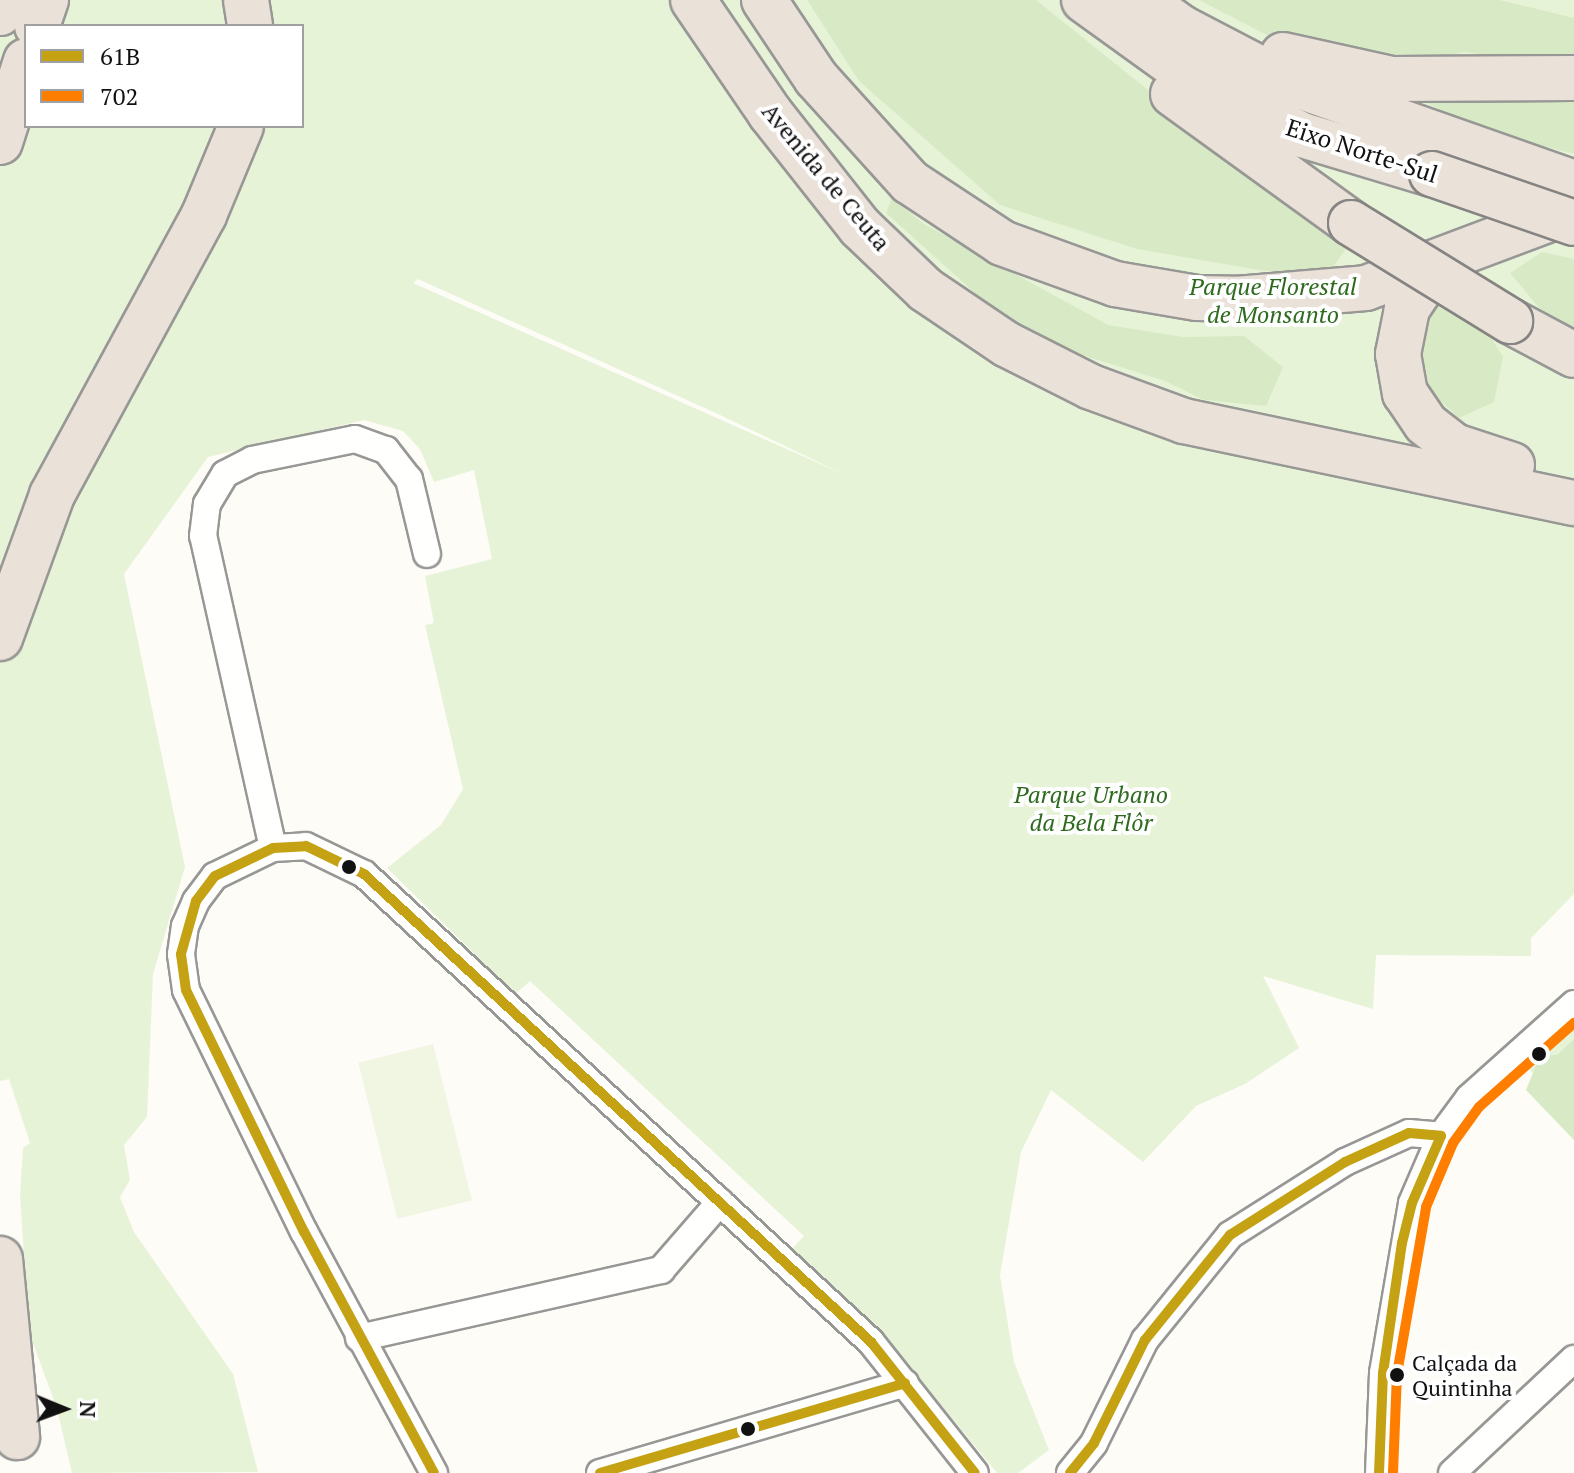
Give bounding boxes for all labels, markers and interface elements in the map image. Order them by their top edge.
legend [24,24,304,128]
text: 61B [100,40,140,72]
text: 702 [100,80,138,112]
street label: Avenida de Ceuta [756,97,896,257]
street label: Eixo Norte-Sul [1283,113,1441,189]
park label: Parque Florestal de Monsanto [1189,273,1357,329]
park label: Parque Urbano da Bela Flôr [1014,781,1168,837]
unlabelled marker [341,859,357,875]
unlabelled marker [1531,1046,1547,1062]
place label: Calçada da Quintinha [1412,1349,1517,1400]
marker: Calçada da Quintinha [1389,1367,1405,1383]
north arrow [24,1369,104,1449]
text: N [74,1401,103,1418]
unlabelled marker [740,1421,756,1437]

